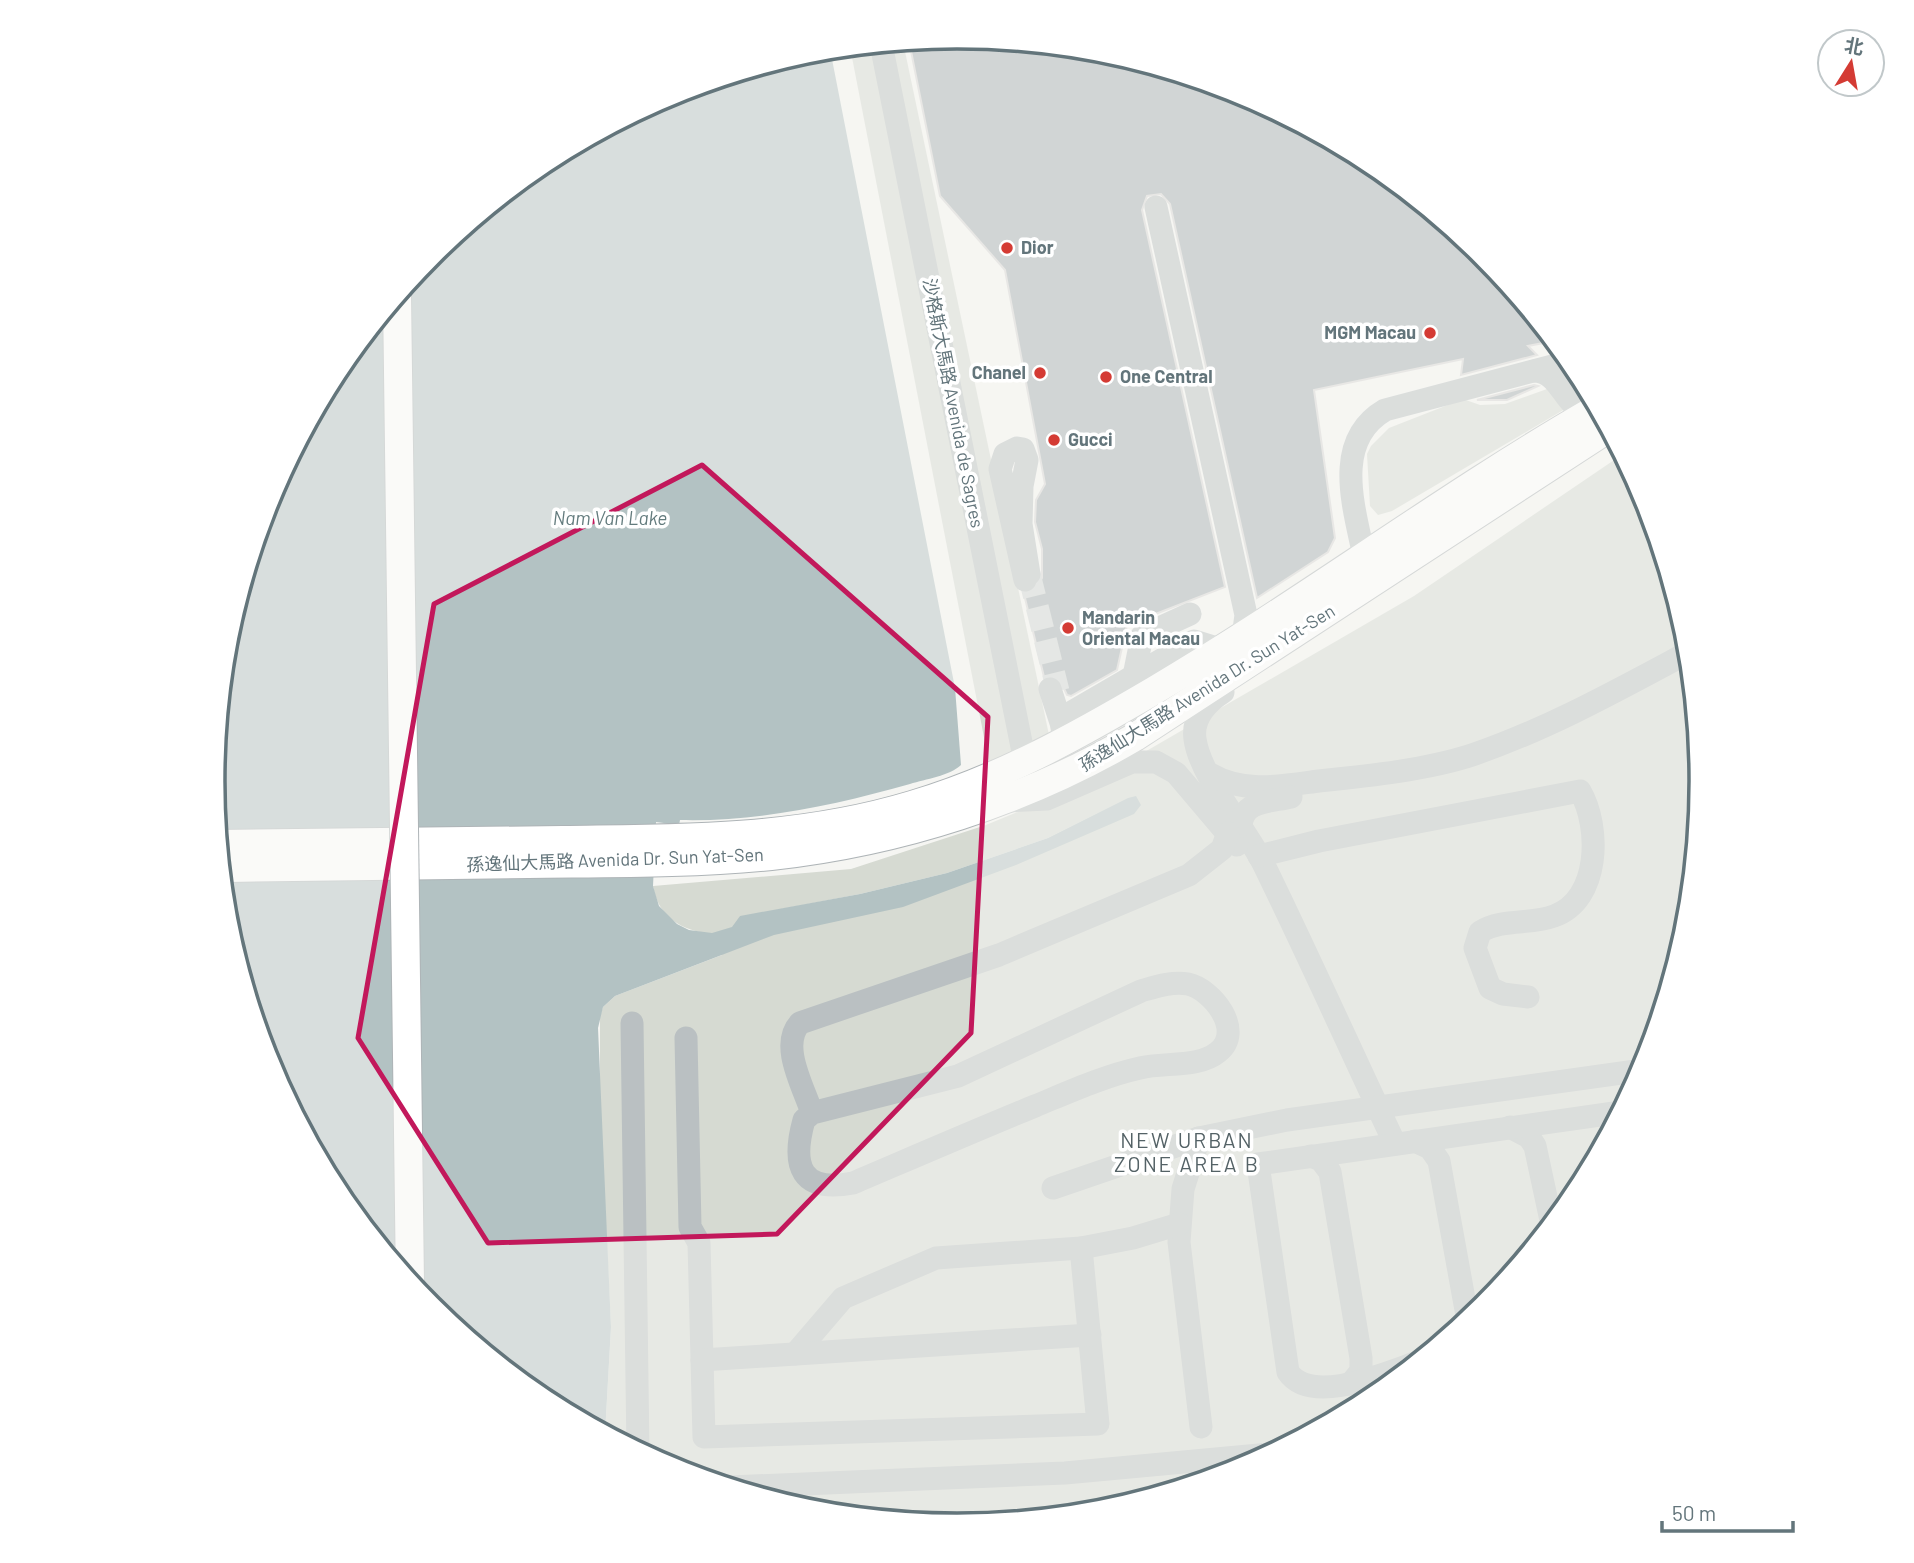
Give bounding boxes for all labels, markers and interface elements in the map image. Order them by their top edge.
north arrow [1816,28,1886,98]
text: 北 [1843,33,1866,59]
place label: Dior [1021,236,1054,258]
marker: Dior [999,240,1015,256]
street label: 沙格斯大馬路 Avenida de Sagres [919,276,989,529]
place label: MGM Macau [1324,321,1416,343]
marker: MGM Macau [1422,325,1438,341]
place label: Chanel [972,361,1026,383]
marker: Chanel [1032,365,1048,381]
place label: One Central [1120,365,1213,387]
marker: One Central [1098,369,1114,385]
place label: Gucci [1068,428,1113,450]
marker: Gucci [1046,432,1062,448]
water label: Nam Van Lake [553,506,667,529]
street label: 孫逸仙大馬路 Avenida Dr. Sun Yat-Sen [1074,599,1338,775]
place label: Mandarin Oriental Macau [1082,606,1200,649]
marker: Mandarin Oriental Macau [1060,620,1076,636]
street label: 孫逸仙大馬路 Avenida Dr. Sun Yat-Sen [466,843,764,875]
district label: NEW URBAN ZONE AREA B [1114,1127,1260,1176]
scale bar [1662,1490,1793,1534]
text: 50 m [1672,1500,1716,1525]

